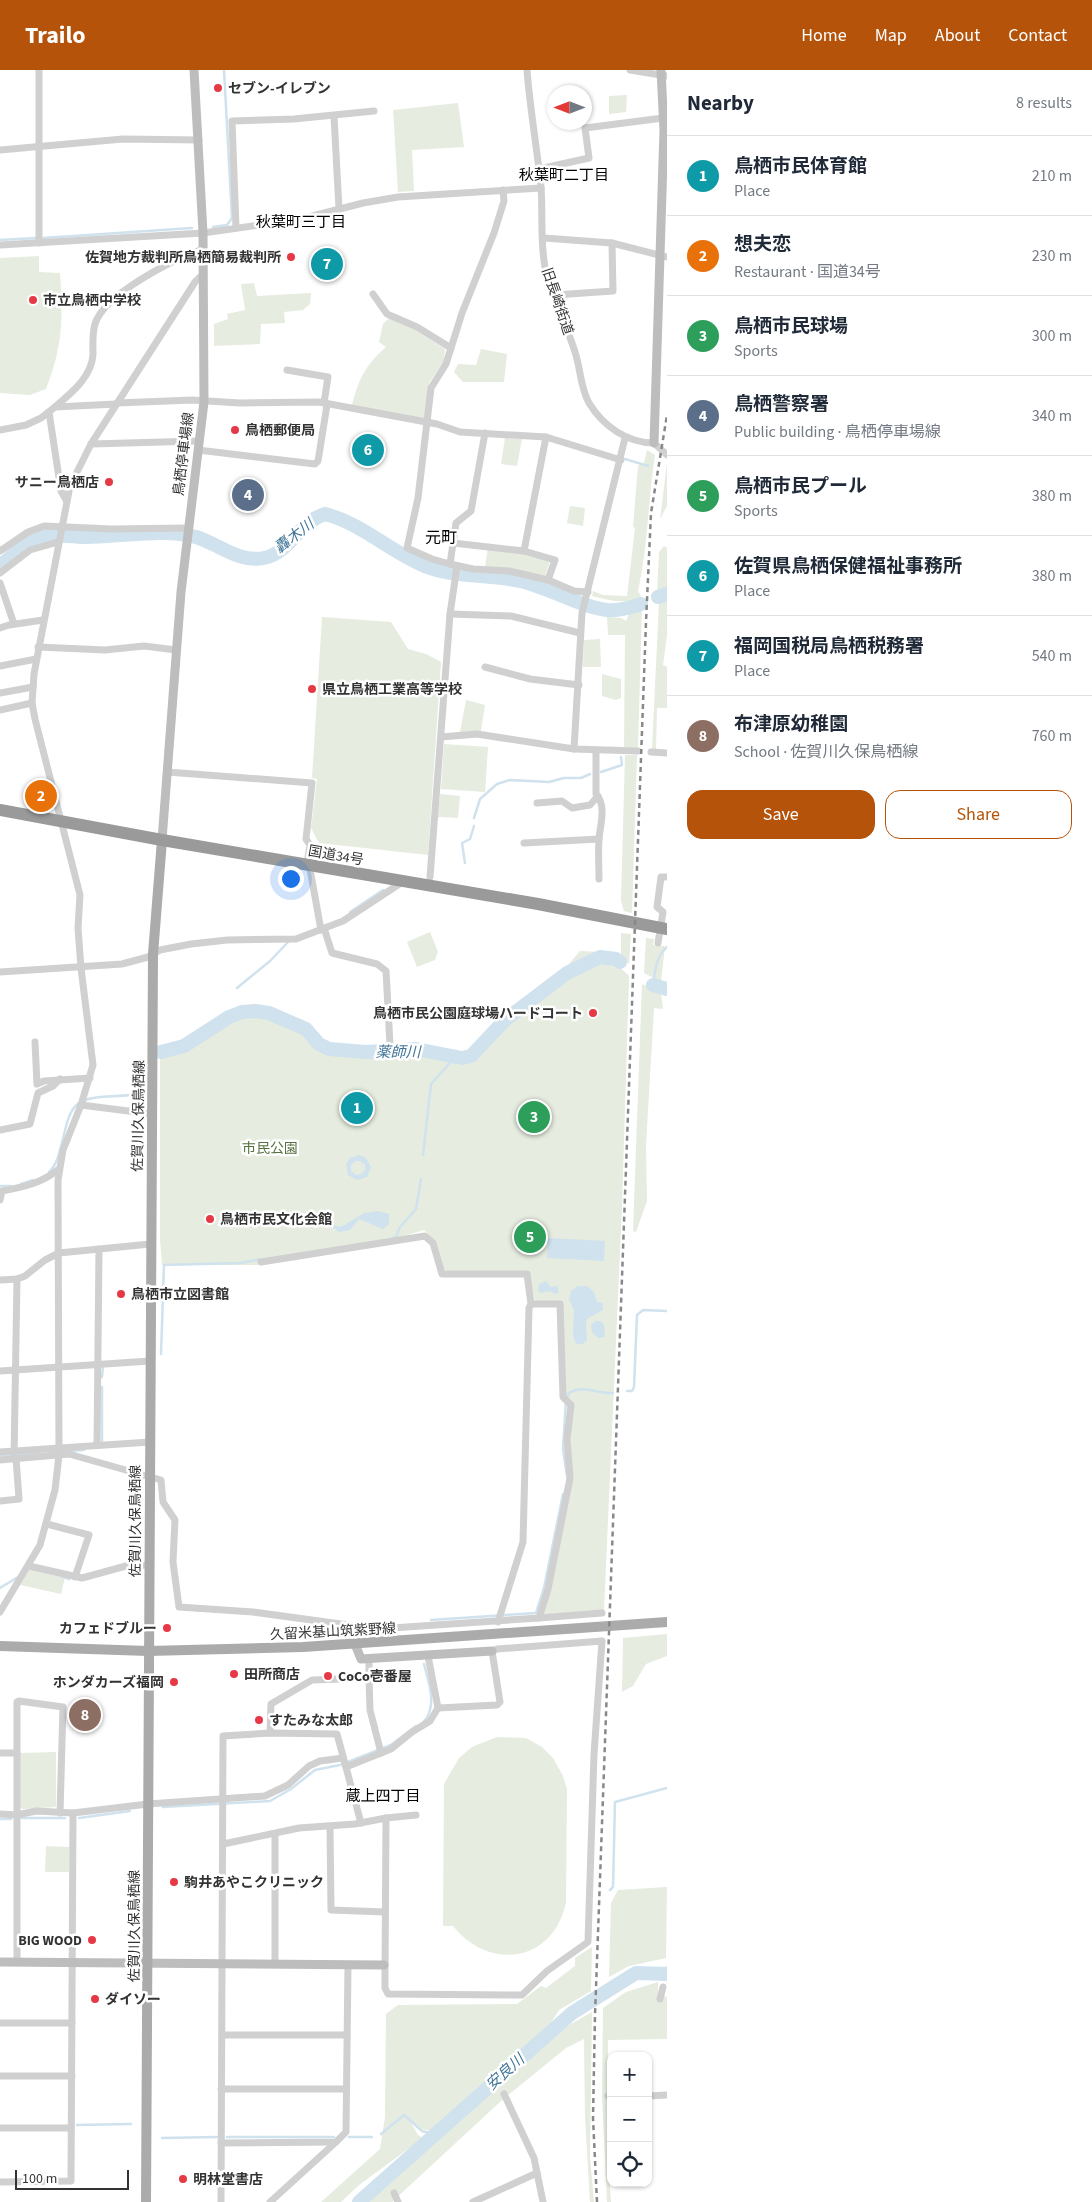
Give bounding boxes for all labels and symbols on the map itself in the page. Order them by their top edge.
place label: セブン-イレブン [228,79,331,99]
marker: セブン-イレブン [212,82,224,94]
north arrow [547,85,592,130]
district label: 秋葉町二丁目 [519,165,609,186]
district label: 秋葉町三丁目 [256,212,346,233]
pin: 7 [311,245,343,283]
place label: 佐賀地方裁判所鳥栖簡易裁判所 [85,248,281,268]
marker: 佐賀地方裁判所鳥栖簡易裁判所 [285,251,297,263]
street label: 旧長崎街道 [536,265,578,338]
place label: 市立鳥栖中学校 [43,291,141,311]
marker: 市立鳥栖中学校 [27,294,39,306]
street label: 鳥栖停車場線 [169,411,199,497]
place label: 鳥栖郵便局 [245,421,315,441]
marker: 鳥栖郵便局 [229,424,241,436]
pin: 6 [352,431,384,469]
place label: サニー鳥栖店 [15,473,99,493]
marker: サニー鳥栖店 [103,476,115,488]
pin: 4 [232,476,264,514]
water label: 轟木川 [270,513,320,559]
district label: 元町 [425,527,457,549]
place label: 県立鳥栖工業高等学校 [322,680,462,700]
marker: 県立鳥栖工業高等学校 [306,683,318,695]
pin: 2 [25,777,57,815]
street label: 国道34号 [307,841,365,871]
your location [278,866,304,892]
place label: 鳥栖市民公園庭球場ハードコート [373,1004,583,1024]
marker: 鳥栖市民公園庭球場ハードコート [587,1007,599,1019]
water label: 薬師川 [375,1042,422,1063]
street label: 佐賀川久保鳥栖線 [128,1060,150,1172]
pin: 1 [341,1089,373,1127]
pin: 3 [518,1098,550,1136]
park label: 市民公園 [242,1139,298,1159]
place label: 鳥栖市民文化会館 [220,1210,332,1230]
marker: 鳥栖市民文化会館 [204,1213,216,1225]
pin: 5 [514,1218,546,1256]
place label: 鳥栖市立図書館 [131,1285,229,1305]
marker: 鳥栖市立図書館 [115,1288,127,1300]
street label: 佐賀川久保鳥栖線 [126,1465,146,1577]
place label: カフェドブルー [59,1619,157,1639]
street label: 久留米基山筑紫野線 [270,1619,396,1645]
marker: カフェドブルー [161,1622,173,1634]
place label: 田所商店 [244,1665,300,1685]
place label: CoCo壱番屋 [338,1667,412,1687]
marker: 田所商店 [228,1668,240,1680]
marker: CoCo壱番屋 [322,1670,334,1682]
place label: ホンダカーズ福岡 [53,1673,164,1693]
marker: ホンダカーズ福岡 [168,1676,180,1688]
pin: 8 [69,1696,101,1734]
place label: すたみな太郎 [269,1711,353,1731]
marker: すたみな太郎 [253,1714,265,1726]
district label: 蔵上四丁目 [345,1786,421,1807]
street label: 佐賀川久保鳥栖線 [125,1870,145,1982]
place label: 駒井あやこクリニック [184,1873,324,1893]
marker: 駒井あやこクリニック [168,1876,180,1888]
place label: BIG WOOD [18,1931,82,1951]
marker: BIG WOOD [86,1934,98,1946]
place label: ダイソー [105,1990,161,2010]
marker: ダイソー [89,1993,101,2005]
water label: 安良川 [482,2048,531,2095]
scale bar [15,2167,129,2190]
place label: 明林堂書店 [193,2170,263,2190]
marker: 明林堂書店 [177,2173,189,2185]

